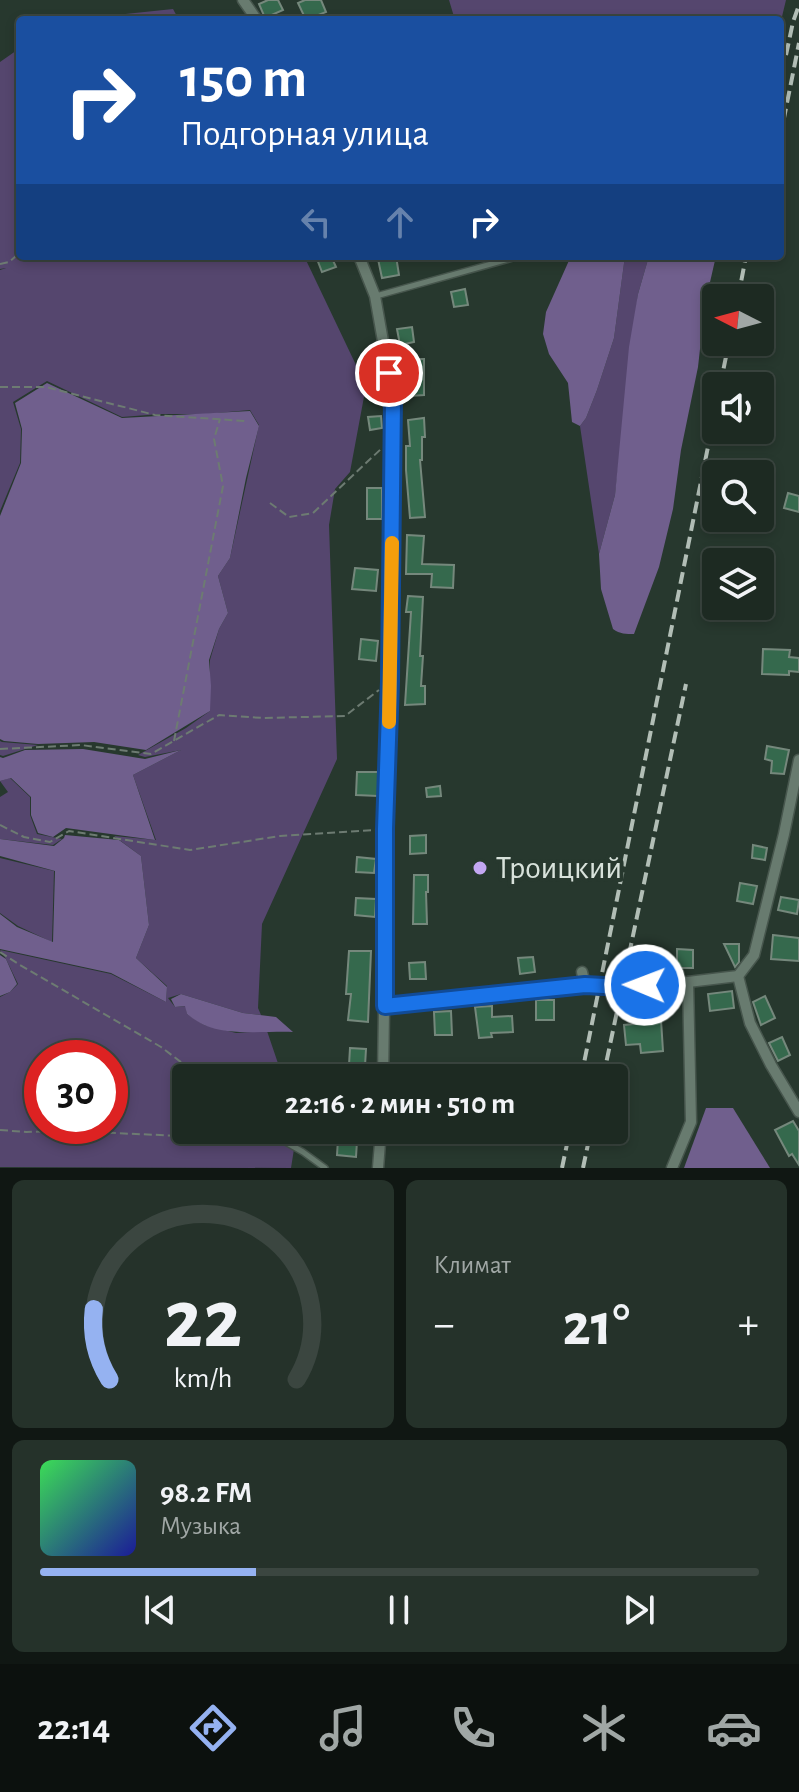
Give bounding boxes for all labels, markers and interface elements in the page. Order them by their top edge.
icon: right [48,48,152,152]
text: 150 m [180,51,307,107]
text: Подгорная улица [180,116,429,152]
icon: left [294,200,338,244]
icon: ahead [378,200,422,244]
icon: right [462,200,506,244]
north arrow [702,284,774,356]
map controls [702,284,774,620]
pin [355,339,423,407]
icon: arrive [367,351,411,395]
button: sound [702,372,774,444]
button: search [702,460,774,532]
button: layers [702,548,774,620]
place label: Троицкий [496,852,622,884]
marker: Троицкий [471,859,489,877]
position arrow [603,943,687,1027]
speed limit sign: 30 [24,1040,128,1144]
text: 22:16 · 2 мин · 510 m [285,1089,515,1119]
text: Климат [434,1252,511,1278]
text: 22 [164,1279,242,1363]
text: 21° [563,1296,630,1356]
text: − [434,1303,455,1347]
text: + [738,1303,759,1347]
text: km/h [173,1364,232,1393]
text: 98.2 FM [160,1478,252,1508]
text: Музыка [160,1513,241,1539]
icon: previous [138,1588,182,1632]
icon: pause [377,1588,421,1632]
icon: next [617,1588,661,1632]
icon: directions [185,1700,241,1756]
icon: music [315,1700,371,1756]
icon: phone [445,1700,501,1756]
icon: climate [576,1700,632,1756]
icon: car [706,1700,762,1756]
text: 22:14 [37,1710,110,1746]

